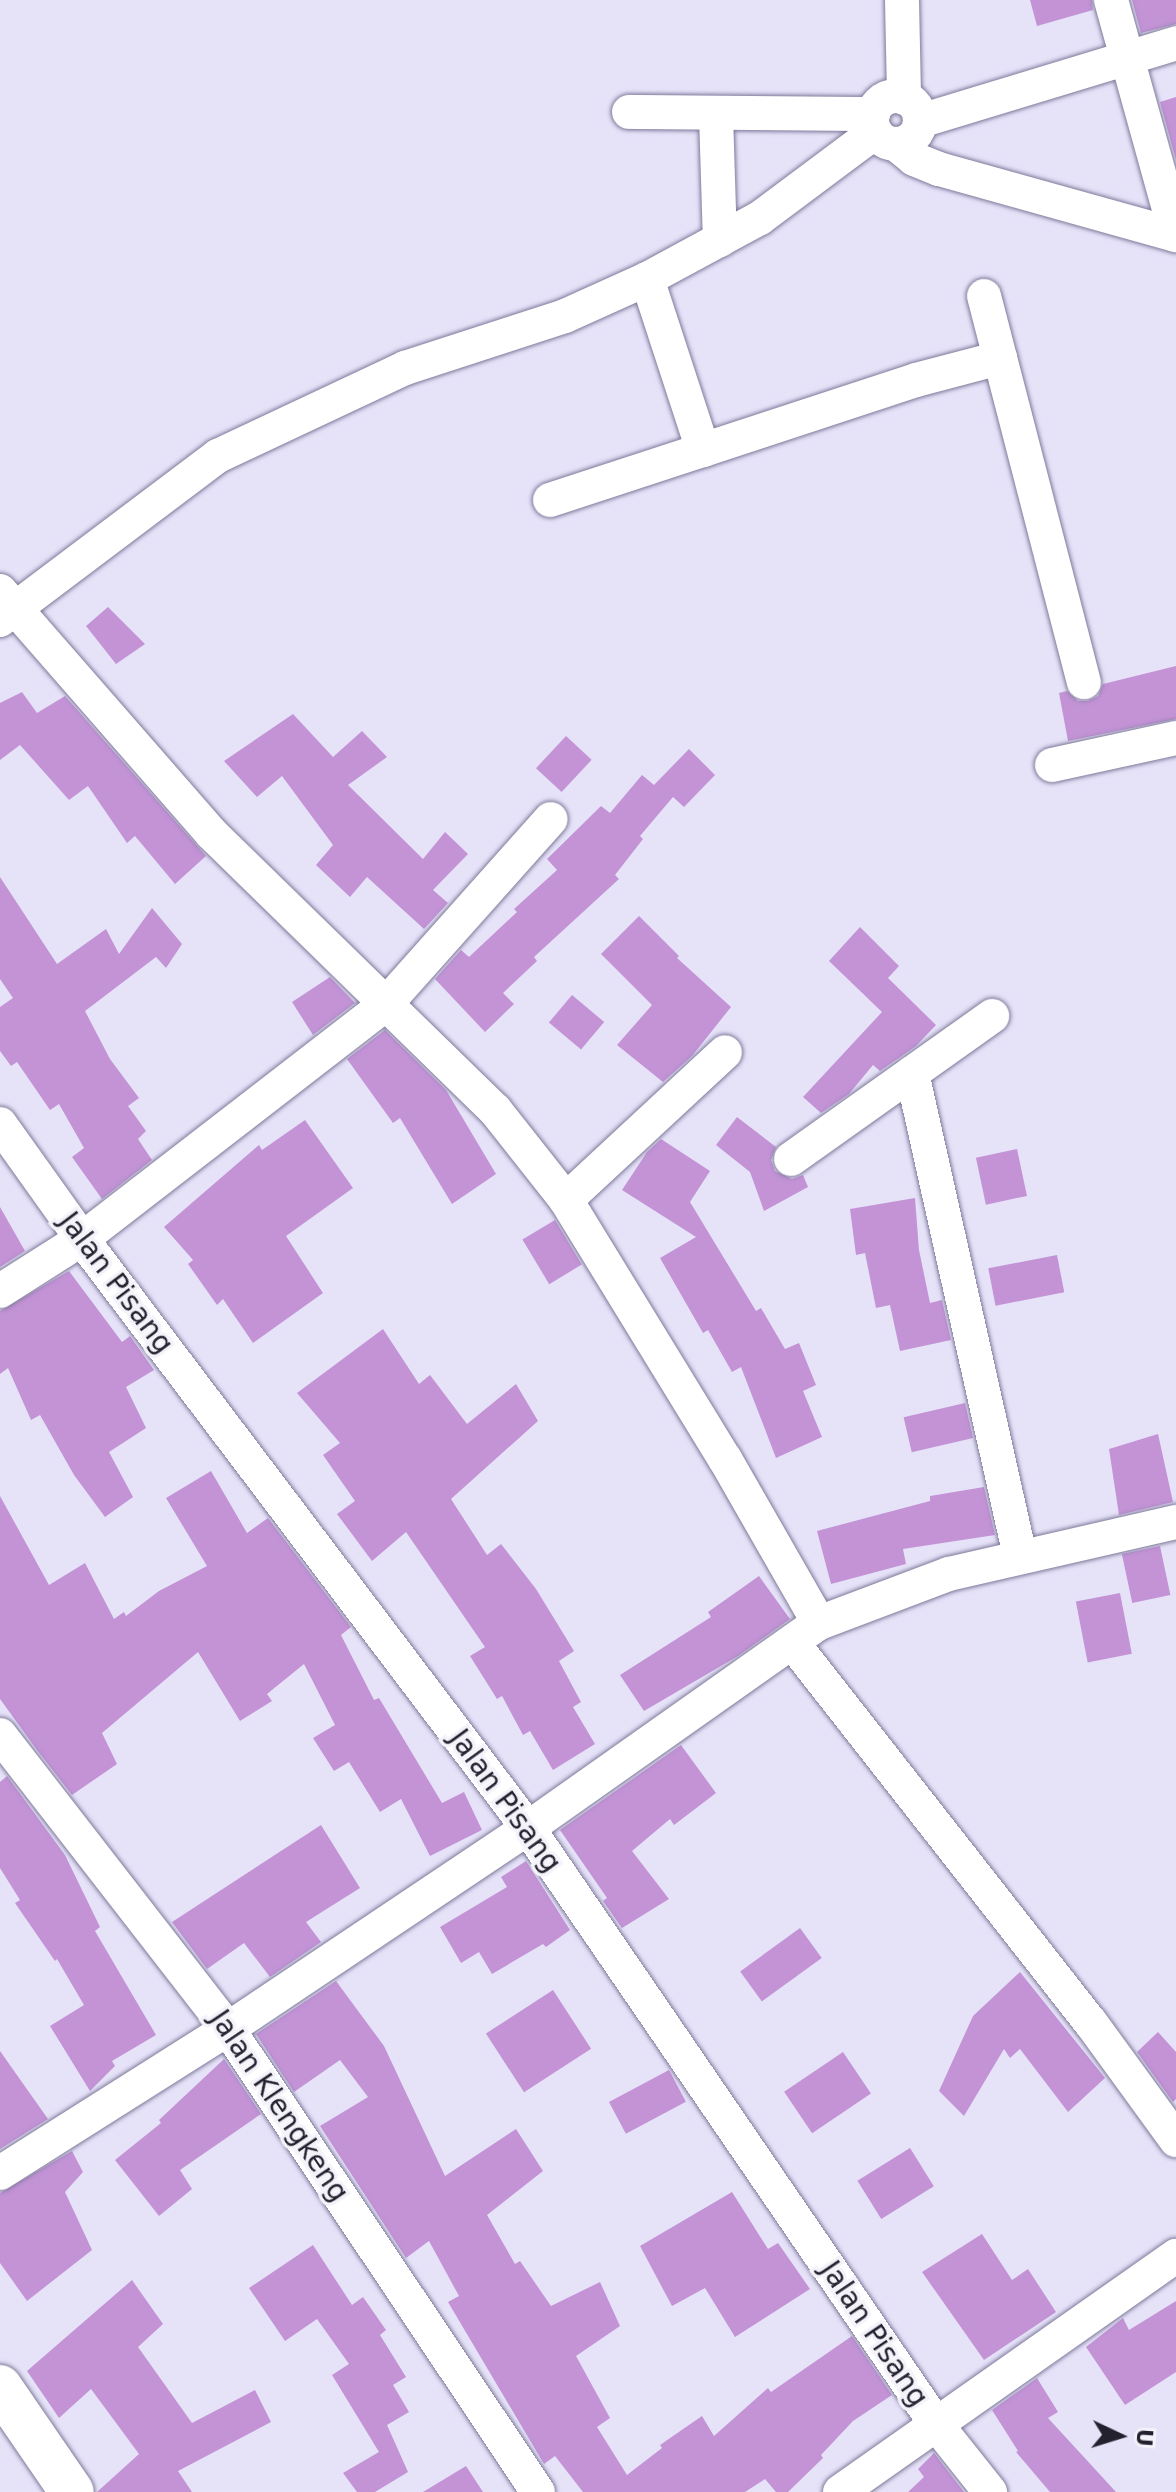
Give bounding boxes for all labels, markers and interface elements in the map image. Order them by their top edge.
street label: Jalan Pisang [52,1206,180,1360]
street label: Jalan Pisang [442,1723,568,1879]
street label: Jalan Klengkeng [202,2004,356,2208]
street label: Jalan Pisang [813,2255,935,2413]
north arrow [1080,2396,1160,2476]
text: U [1131,2428,1158,2447]

